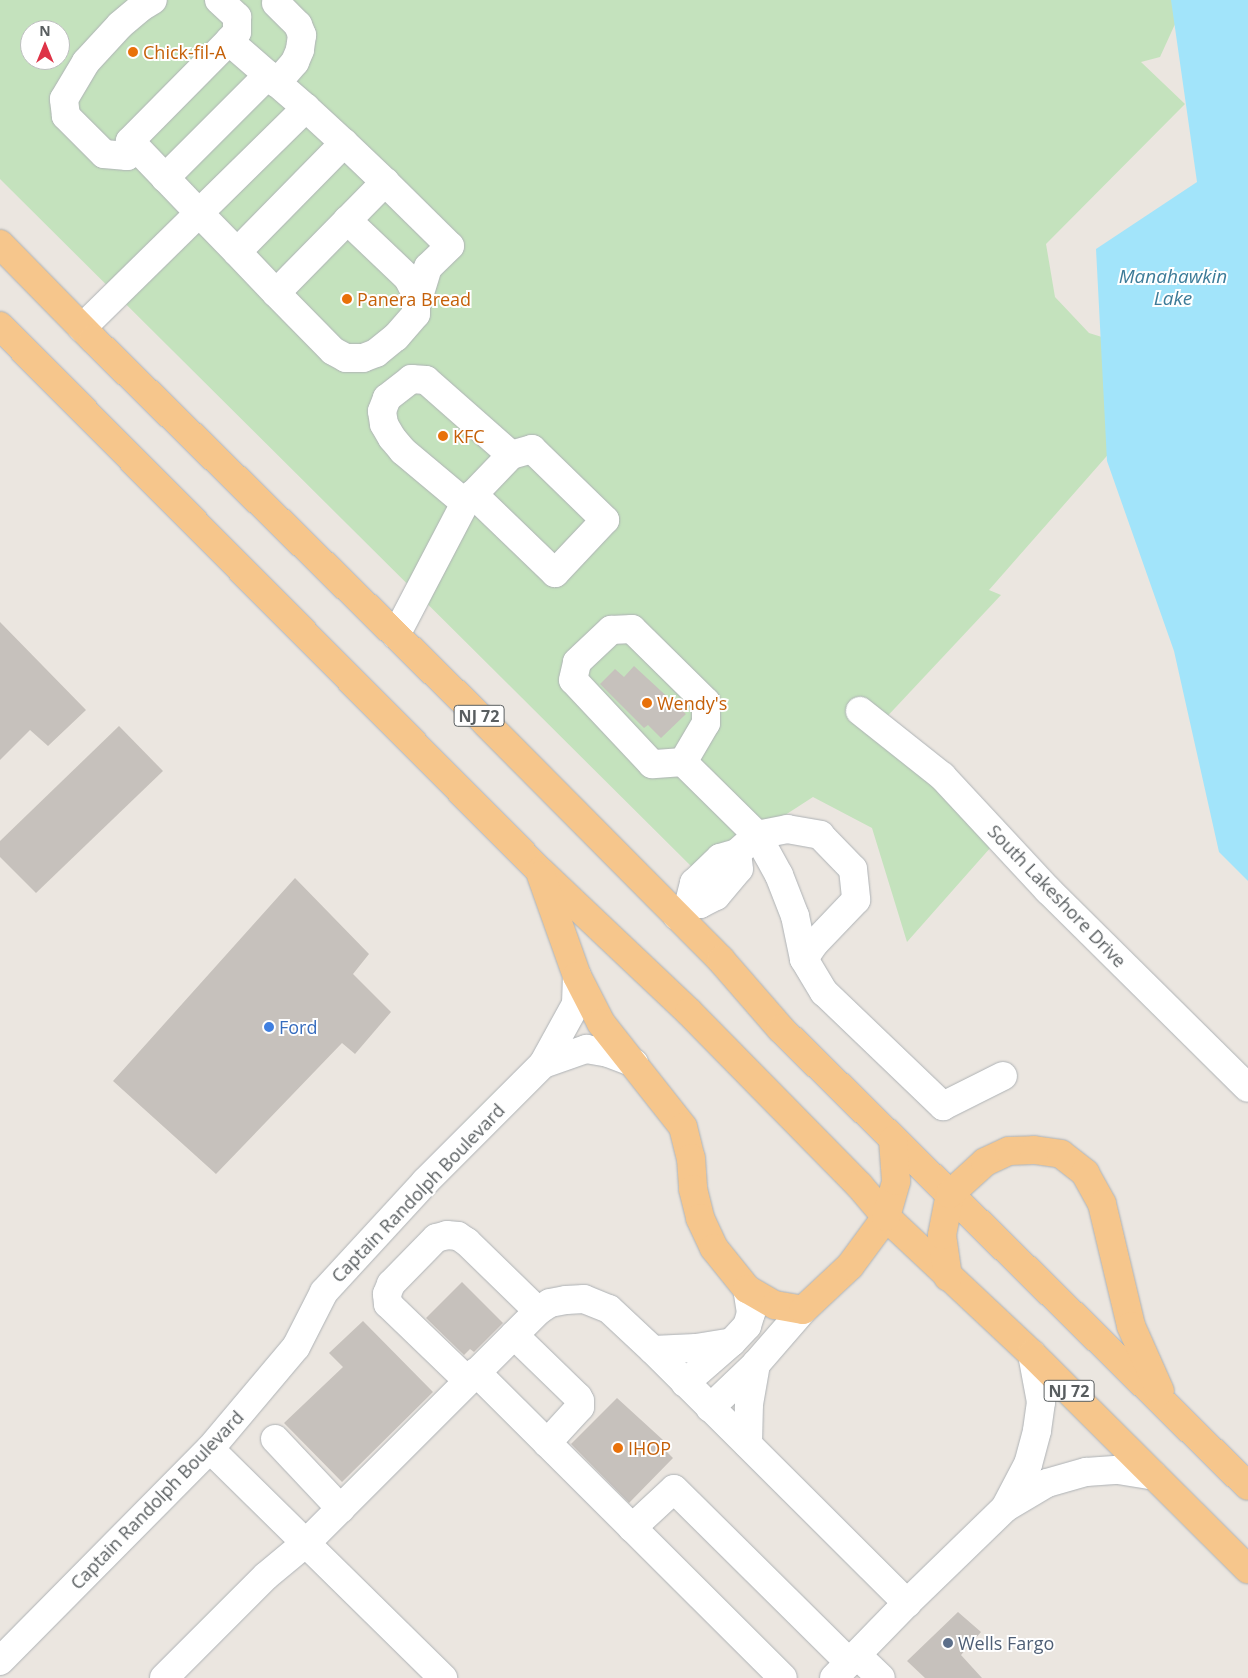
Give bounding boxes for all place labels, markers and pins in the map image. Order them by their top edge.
place label: Chick-fil-A [143,41,226,63]
marker: Chick-fil-A [127,46,139,58]
place label: Panera Bread [357,288,471,310]
marker: Panera Bread [341,293,353,305]
place label: KFC [453,425,485,447]
marker: KFC [437,430,449,442]
place label: Wendy's [657,692,727,714]
marker: Wendy's [641,697,653,709]
place label: Ford [279,1016,317,1038]
marker: Ford [263,1021,275,1033]
place label: IHOP [628,1437,671,1459]
marker: IHOP [612,1442,624,1454]
place label: Wells Fargo [958,1632,1054,1654]
marker: Wells Fargo [942,1637,954,1649]

